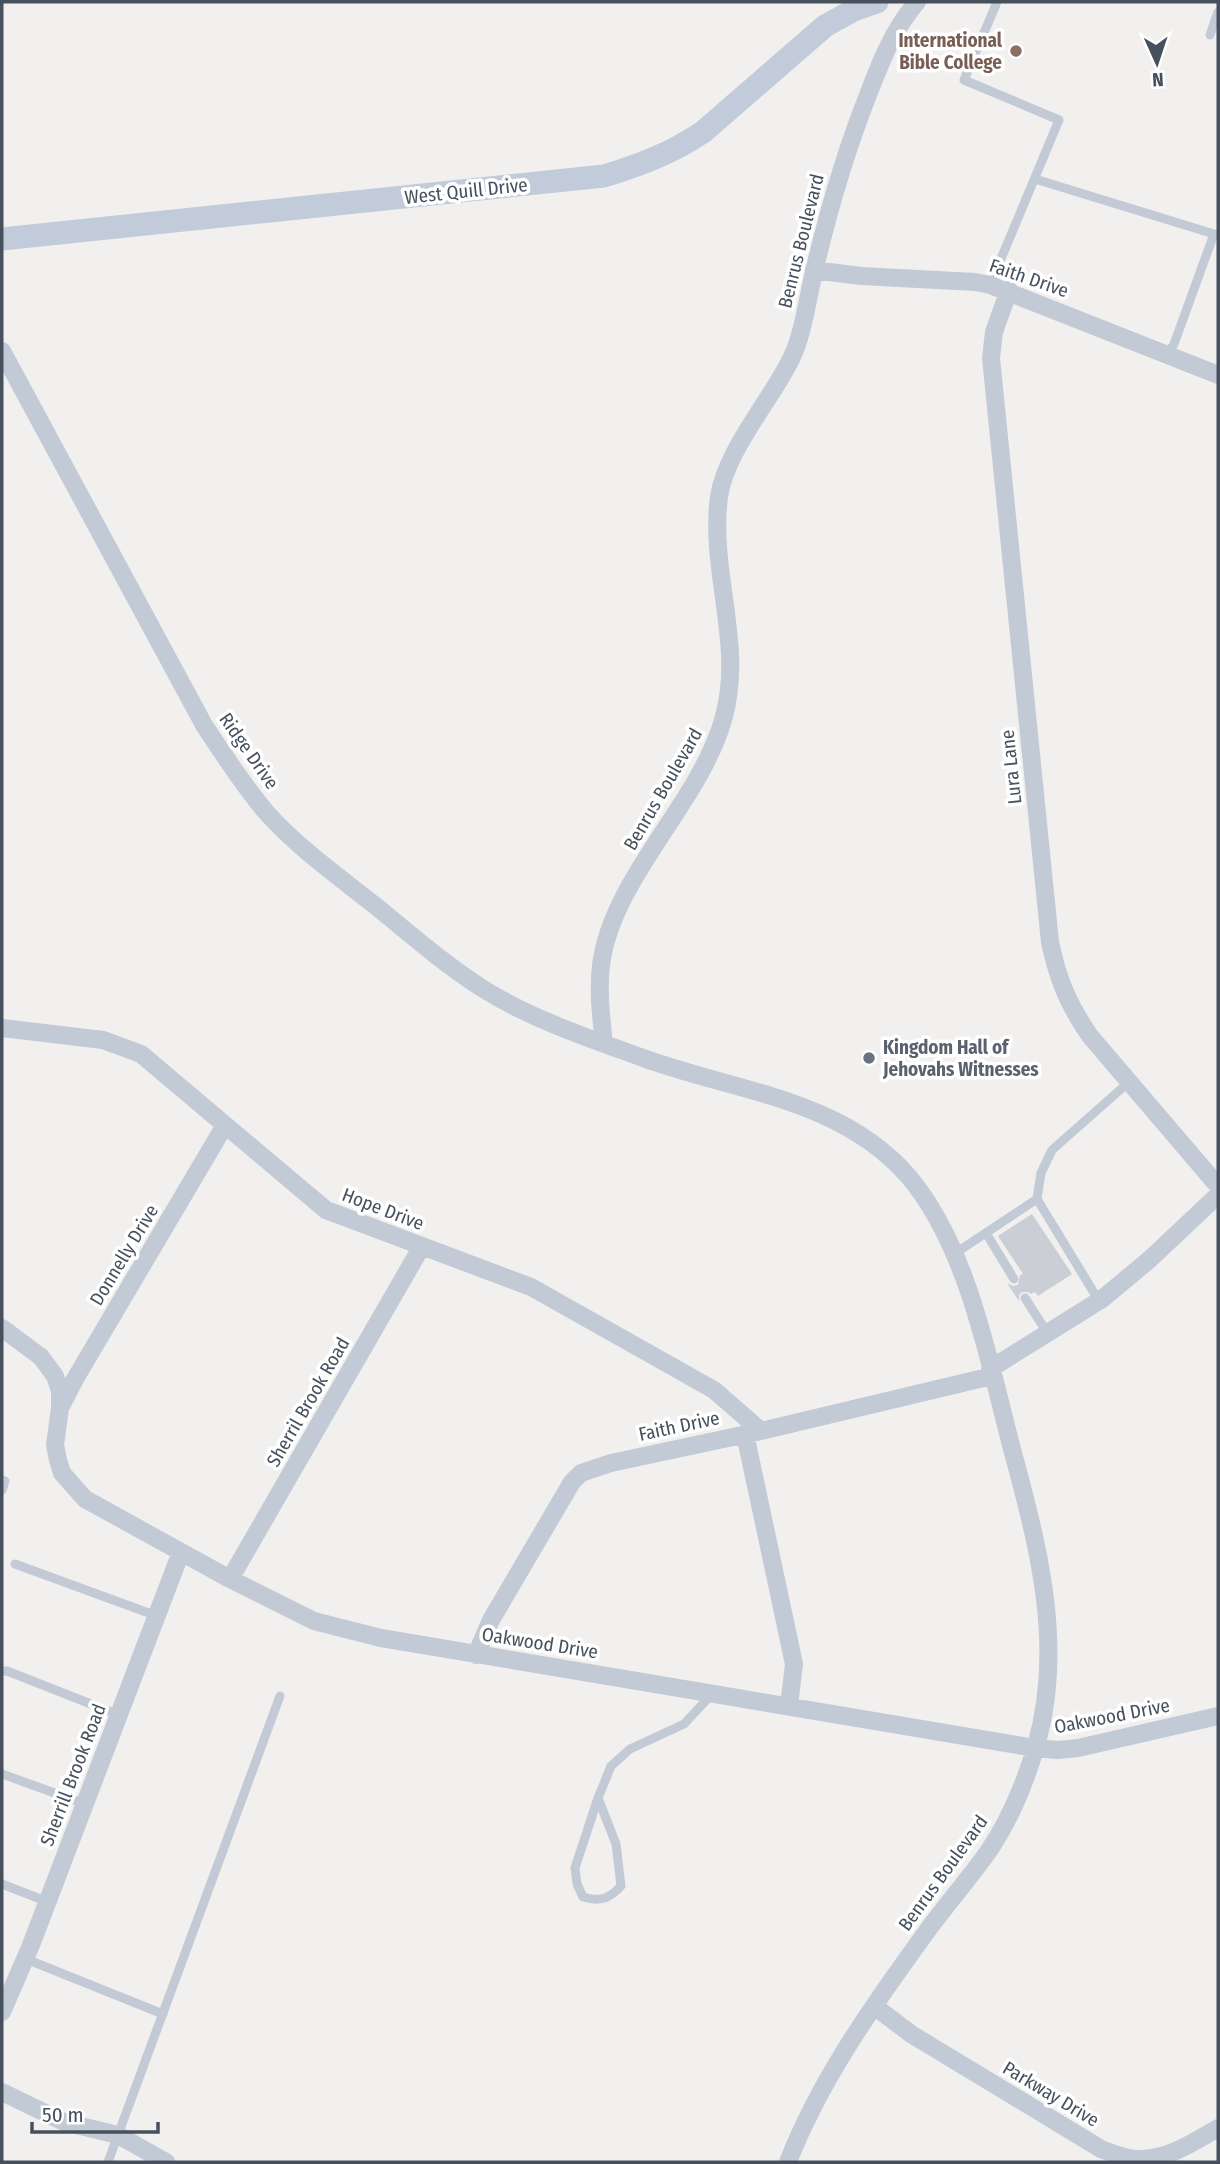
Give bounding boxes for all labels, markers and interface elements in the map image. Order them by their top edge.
north arrow [1122,28,1192,98]
place label: International Bible College [898,29,1003,74]
marker: International Bible College [1008,43,1024,59]
text: N [1152,68,1164,91]
street label: Benrus Boulevard [773,172,829,310]
street label: West Quill Drive [403,173,529,209]
street label: Faith Drive [986,254,1072,302]
street label: Ridge Drive [214,708,284,794]
street label: Benrus Boulevard [619,724,707,854]
street label: Lura Lane [996,729,1026,805]
place label: Kingdom Hall of Jehovahs Witnesses [882,1036,1039,1081]
marker: Kingdom Hall of Jehovahs Witnesses [861,1050,877,1066]
street label: Hope Drive [339,1183,427,1235]
street label: Donnelly Drive [85,1200,163,1310]
street label: Sherril Brook Road [262,1333,354,1471]
street label: Faith Drive [636,1406,722,1446]
street label: Oakwood Drive [480,1622,600,1664]
street label: Oakwood Drive [1052,1694,1172,1738]
street label: Sherrill Brook Road [35,1701,111,1849]
street label: Benrus Boulevard [893,1811,993,1935]
street label: Parkway Drive [999,2056,1103,2132]
scale bar [32,2090,158,2134]
text: 50 m [42,2102,84,2128]

